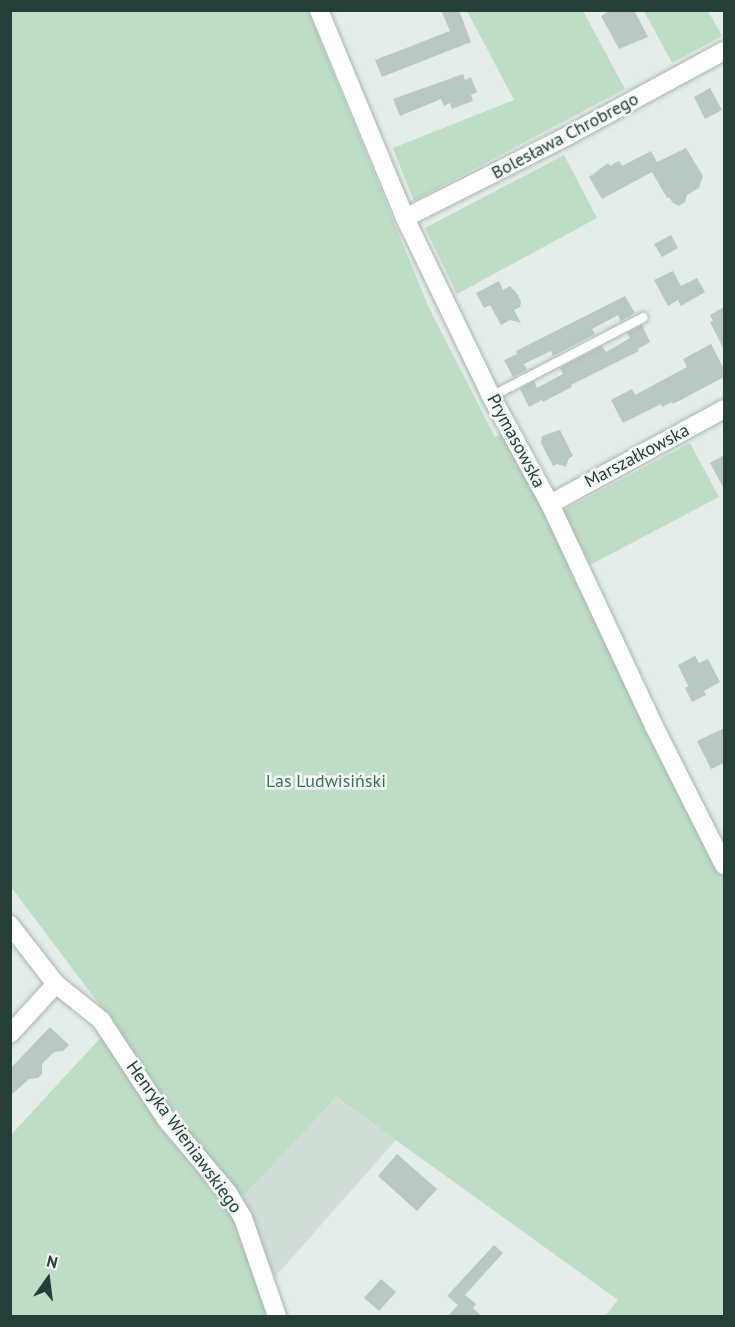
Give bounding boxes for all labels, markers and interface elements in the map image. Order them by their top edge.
street label: Bolesława Chrobrego [488,88,642,184]
street label: Prymasowska [482,391,550,491]
street label: Marszałkowska [581,419,693,493]
park label: Las Ludwisiński [266,770,386,792]
street label: Henryka Wieniawskiego [121,1057,247,1217]
north arrow [18,1249,78,1309]
text: N [45,1251,60,1273]

